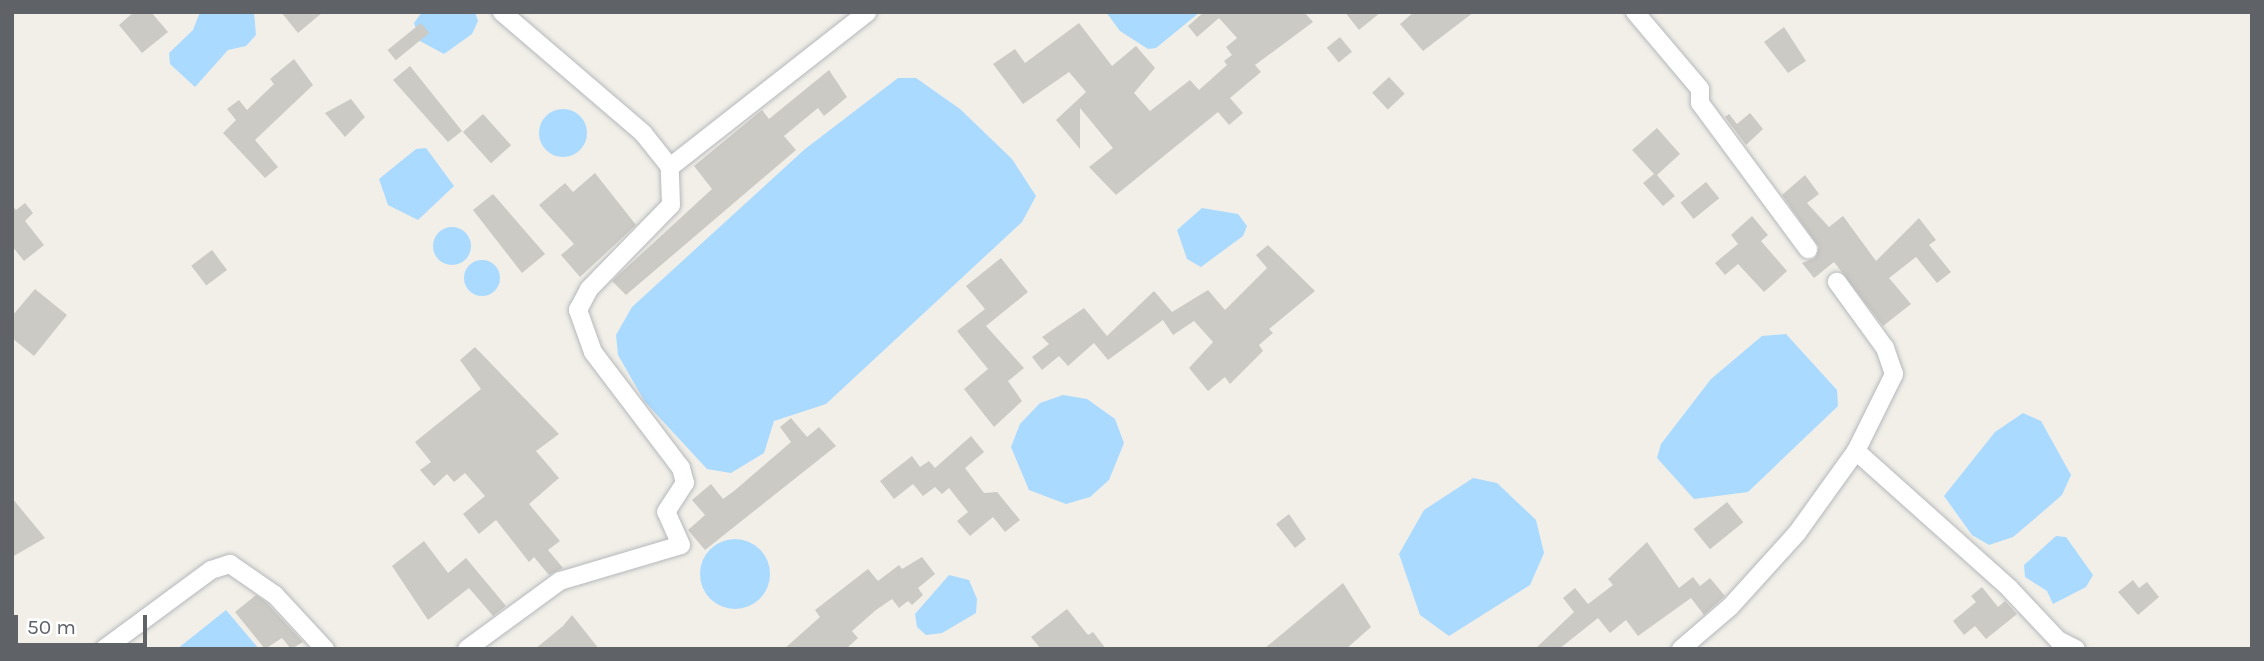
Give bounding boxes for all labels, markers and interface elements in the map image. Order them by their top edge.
scale bar [18,602,150,646]
text: 50 m [27,615,76,639]

